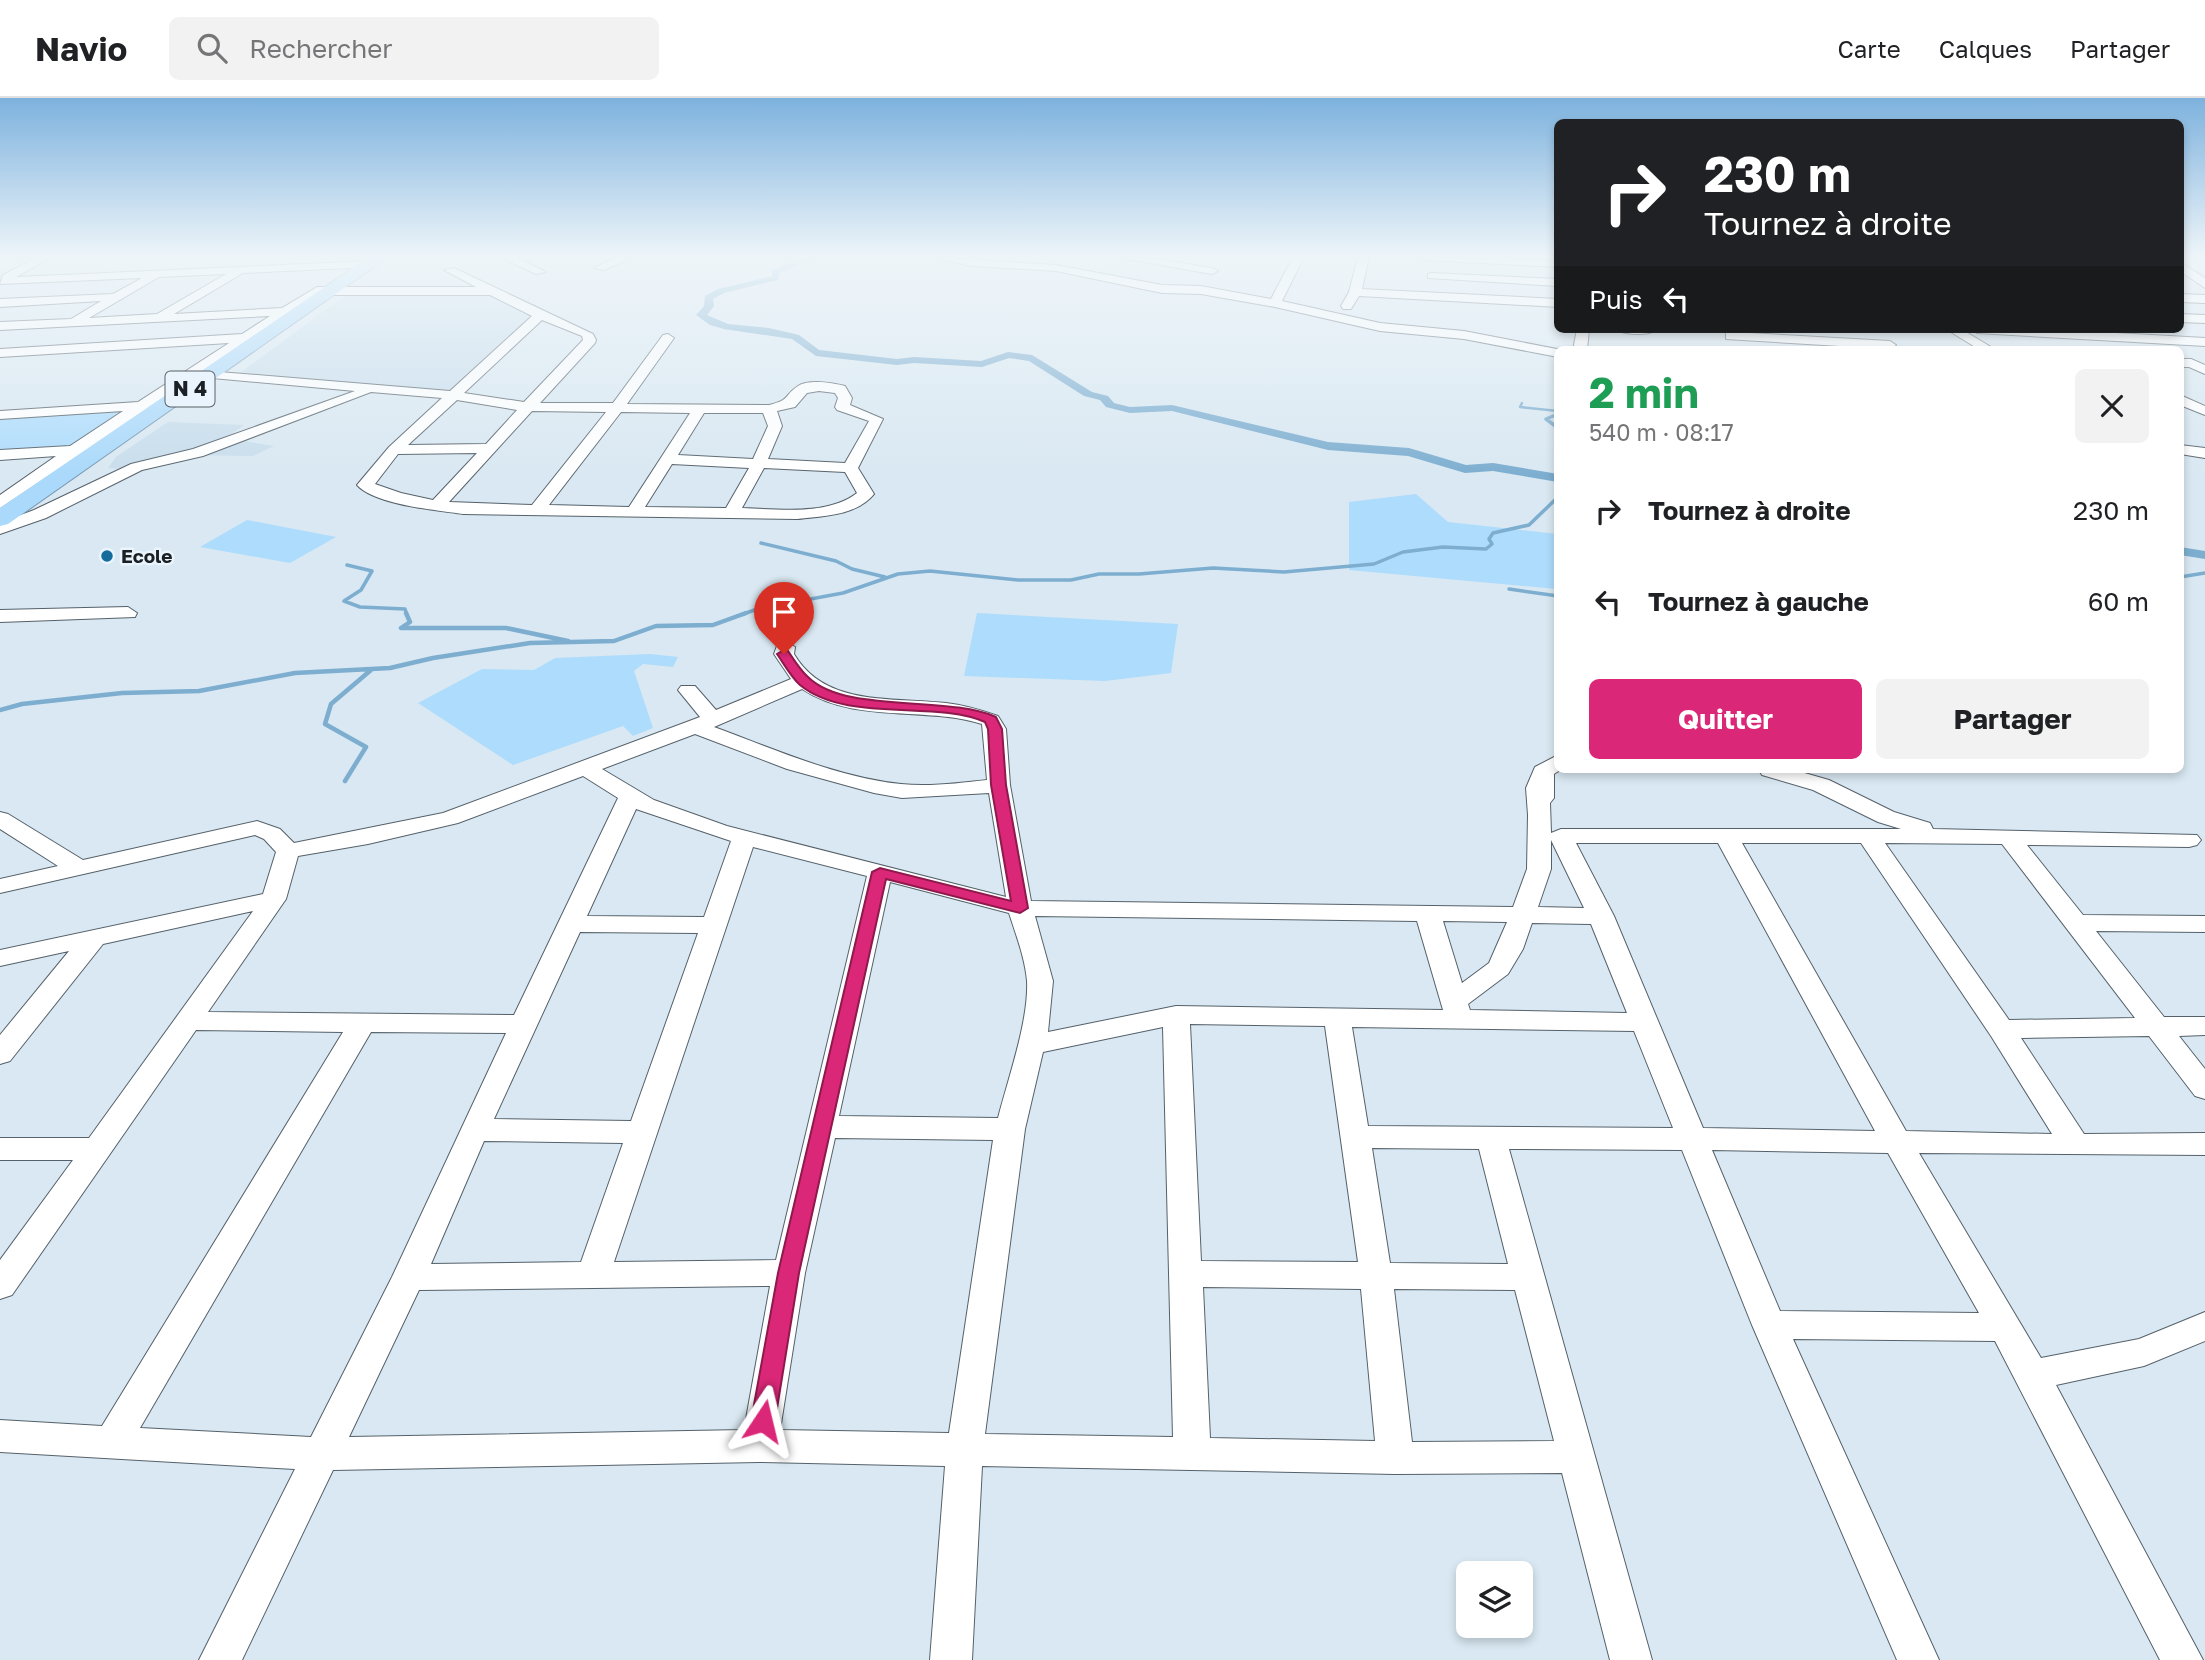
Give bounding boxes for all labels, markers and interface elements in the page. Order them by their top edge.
search box [169,17,659,80]
text: Navio [35,29,127,68]
icon: search [193,29,231,67]
text: Rechercher [249,33,392,64]
text: Carte [1837,34,1901,63]
text: Calques [1939,34,2032,63]
text: Partager [2070,34,2170,63]
text: 230 m [1704,144,1851,203]
icon: right [1589,147,1680,238]
text: Tournez à droite [1704,204,1952,242]
icon: left [1657,280,1695,318]
text: Puis [1589,284,1643,315]
text: 2 min [1589,367,1699,417]
button: close [2075,369,2149,443]
road number: N 4 [166,372,214,406]
text: 540 m · 08:17 [1589,418,1734,446]
icon: right [1589,492,1627,530]
text: Tournez à droite [1648,495,1851,526]
text: 230 m [2073,495,2149,526]
place label: Ecole [121,544,173,567]
marker: Ecole [99,548,115,564]
pin [754,582,814,654]
icon: left [1589,583,1627,621]
text: Tournez à gauche [1648,586,1869,617]
text: 60 m [2088,586,2149,617]
icon: arrive [765,593,803,631]
button: Quitter [1589,679,1862,759]
button: Partager [1876,679,2149,759]
position arrow [726,1384,800,1458]
map controls [1456,1561,1533,1638]
button: layers [1456,1561,1533,1638]

